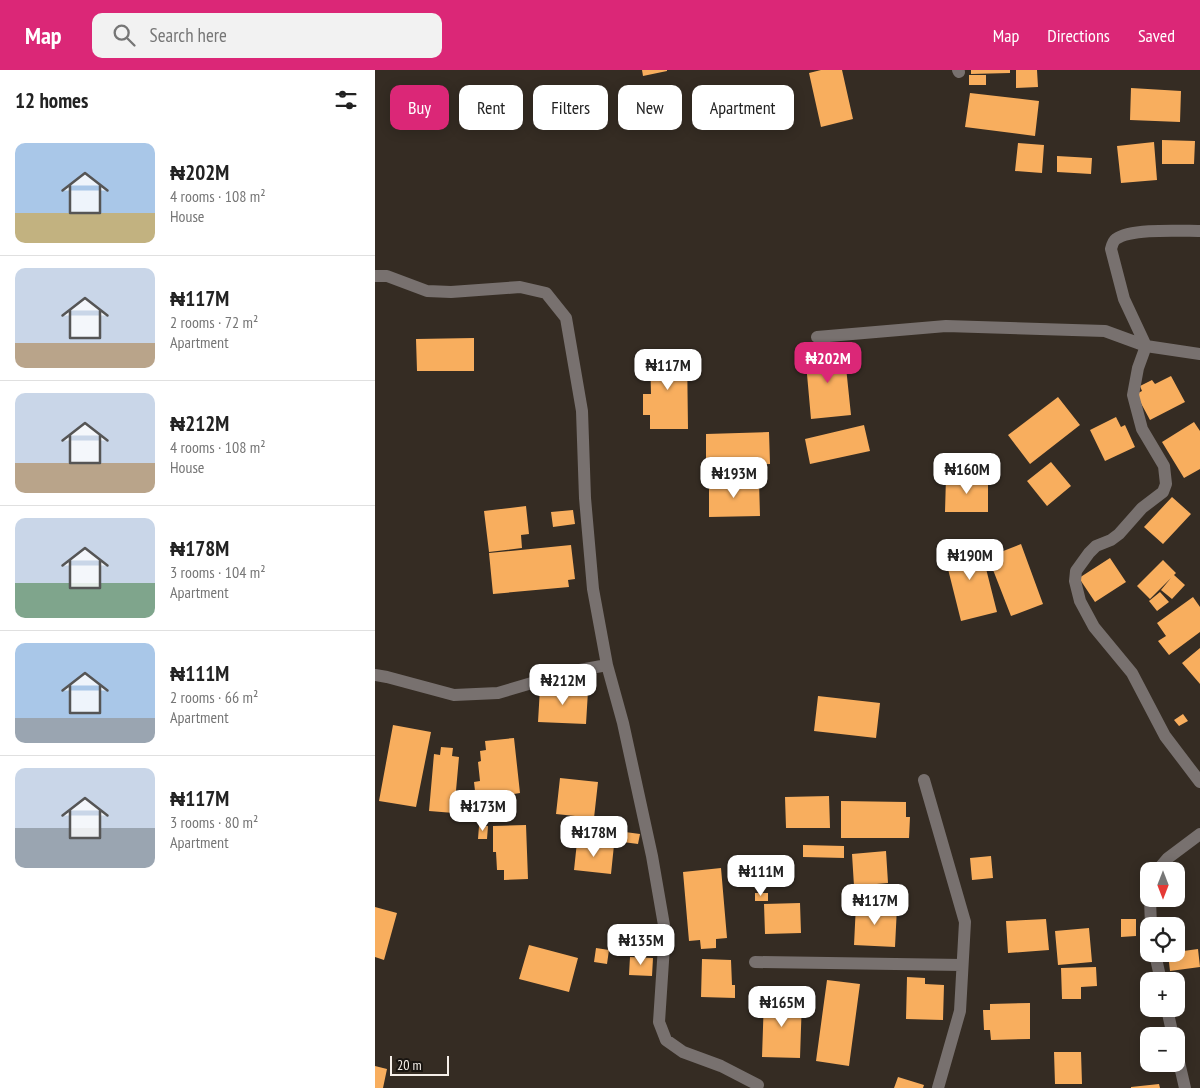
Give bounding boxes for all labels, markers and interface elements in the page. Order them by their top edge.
search box [92,13,442,58]
text: Map [25,20,62,51]
icon: search [110,21,138,49]
text: Search here [150,23,227,47]
text: Map [993,24,1019,47]
text: Directions [1047,24,1110,47]
text: Saved [1138,24,1175,47]
chip: Buy [390,85,449,130]
chip: Rent [459,85,523,130]
chip: Filters [533,85,608,130]
chip: New [618,85,682,130]
chip: Apartment [692,85,794,130]
icon: filters [332,86,360,114]
text: 12 homes [15,87,88,114]
text: ₦202M [170,159,229,186]
icon: home [55,163,115,223]
text: 4 rooms · 108 m² [170,186,266,206]
text: House [170,206,204,226]
text: ₦117M [170,285,229,312]
icon: home [55,288,115,348]
text: 2 rooms · 72 m² [170,312,258,332]
text: Apartment [170,332,229,352]
pin: ₦202M [793,342,863,384]
pin: ₦117M [633,348,703,391]
text: ₦202M [805,348,851,368]
text: ₦117M [645,355,691,375]
text: ₦212M [170,410,229,437]
icon: home [55,413,115,473]
text: 4 rooms · 108 m² [170,437,266,457]
pin: ₦160M [932,452,1002,495]
pin: ₦193M [699,456,769,499]
text: House [170,457,204,477]
text: ₦160M [944,459,990,479]
text: ₦193M [711,463,757,483]
text: ₦178M [170,535,229,562]
icon: home [55,538,115,598]
pin: ₦190M [935,538,1005,581]
text: ₦190M [947,545,993,565]
text: 3 rooms · 104 m² [170,562,266,582]
text: Apartment [170,582,229,602]
text: ₦111M [170,660,229,687]
icon: home [55,663,115,723]
pin: ₦212M [528,664,598,706]
text: ₦212M [540,670,586,690]
text: 2 rooms · 66 m² [170,687,258,707]
text: Apartment [170,707,229,727]
text: ₦117M [170,785,229,812]
icon: home [55,788,115,848]
pin: ₦173M [448,790,518,832]
text: ₦173M [460,796,506,816]
text: 3 rooms · 80 m² [170,812,258,832]
pin: ₦178M [559,816,629,858]
text: ₦178M [571,822,617,842]
text: Apartment [170,832,229,852]
pin: ₦111M [726,854,796,897]
text: ₦111M [738,861,784,881]
north arrow [1140,862,1185,908]
map controls [1140,862,1185,1072]
pin: ₦117M [840,884,910,926]
text: ₦117M [852,890,898,910]
button: locate [1140,917,1185,962]
pin: ₦135M [606,924,676,966]
text: ₦135M [618,930,664,950]
button: + [1140,972,1185,1017]
pin: ₦165M [747,986,817,1028]
text: ₦165M [759,992,805,1012]
button: − [1140,1027,1185,1072]
scale bar [390,1053,449,1076]
text: 20 m [397,1056,422,1074]

